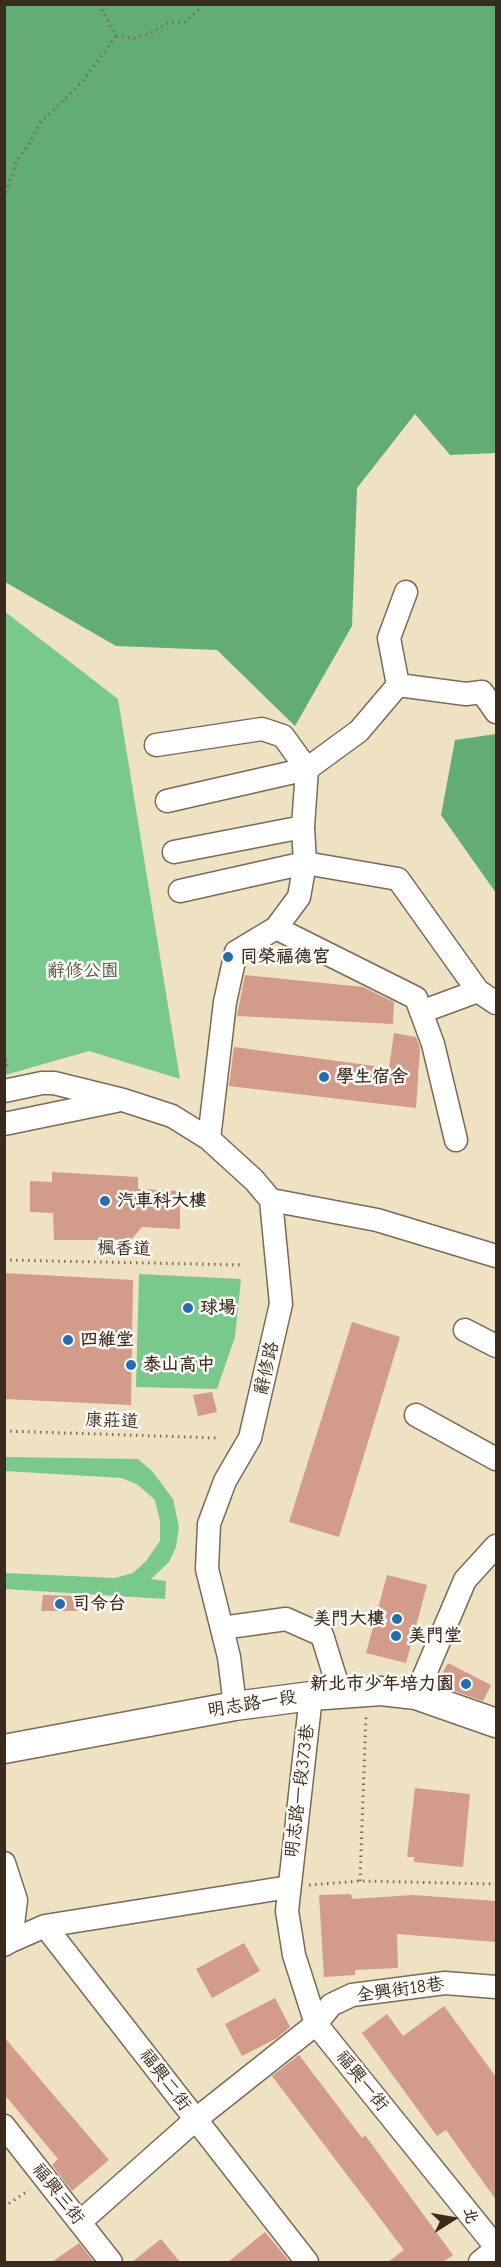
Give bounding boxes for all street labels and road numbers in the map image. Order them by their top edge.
street label: 楓香道 [97,1238,151,1260]
street label: 辭修路 [250,1339,284,1397]
street label: 康莊道 [85,1409,139,1433]
street label: 明志路一段 [206,1686,298,1722]
street label: 明志路一段373巷 [281,1723,319,1859]
street label: 全興街18巷 [355,1973,445,2007]
street label: 福興二街 [135,2045,195,2115]
street label: 福興一街 [331,2046,393,2116]
street label: 福興三街 [27,2159,89,2229]

